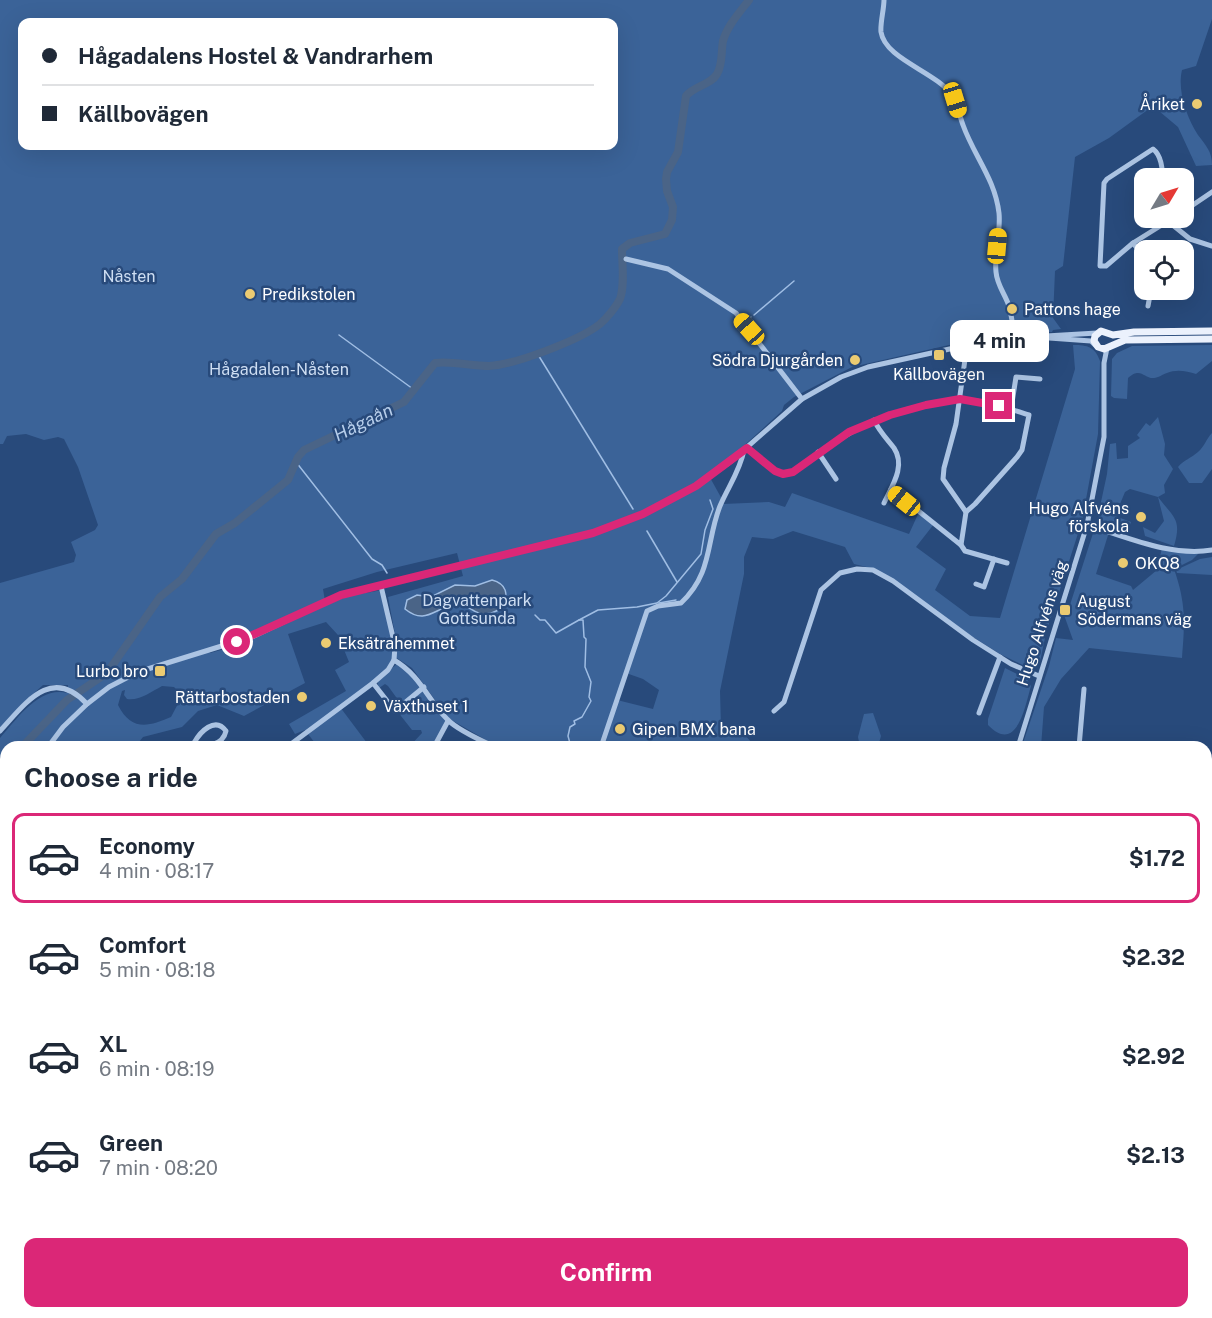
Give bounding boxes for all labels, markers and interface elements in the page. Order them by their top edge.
text: Hågadalens Hostel & Vandrarhem [78,43,433,69]
car [941,80,969,120]
place label: Åriket [1140,93,1185,114]
marker: Åriket [1190,97,1204,111]
text: Källbovägen [78,101,209,127]
north arrow [1134,168,1194,228]
map controls [1134,168,1194,300]
car [986,227,1008,265]
button: locate [1134,240,1194,300]
park label: Nåsten [103,267,156,286]
place label: Predikstolen [262,285,356,304]
marker: Predikstolen [243,287,257,301]
place label: Pattons hage [1024,300,1121,319]
marker: Pattons hage [1005,302,1019,316]
car [730,310,768,348]
callout: 4 min [950,319,1048,361]
text: 4 min [973,329,1026,353]
marker: Källbovägen [932,348,946,362]
place label: Södra Djurgården [712,351,843,370]
marker: Södra Djurgården [848,353,862,367]
park label: Hågadalen-Nåsten [209,360,349,379]
place label: Källbovägen [893,365,985,384]
route end [985,392,1012,419]
water label: Hågaån [330,399,396,445]
car [884,483,924,519]
place label: Hugo Alfvéns förskola [1028,499,1129,536]
marker: Hugo Alfvéns förskola [1134,510,1148,524]
place label: OKQ8 [1135,554,1180,573]
marker: OKQ8 [1116,556,1130,570]
street label: Hugo Alfvéns väg [1013,558,1071,688]
park label: Dagvattenpark Gottsunda [422,591,532,628]
place label: August Södermans väg [1077,592,1192,629]
marker: August Södermans väg [1058,603,1072,617]
route start [223,628,250,655]
place label: Eksätrahemmet [338,634,455,653]
marker: Eksätrahemmet [319,636,333,650]
place label: Lurbo bro [76,662,148,681]
marker: Lurbo bro [153,664,167,678]
place label: Rättarbostaden [175,688,290,707]
marker: Rättarbostaden [295,690,309,704]
place label: Växthuset 1 [383,697,469,716]
marker: Växthuset 1 [364,699,378,713]
place label: Gipen BMX bana [632,720,756,739]
marker: Gipen BMX bana [613,722,627,736]
text: Choose a ride [24,761,198,793]
icon: car [27,831,81,885]
text: Economy [99,833,195,859]
text: $1.72 [1129,845,1185,871]
text: 4 min · 08:17 [99,859,214,883]
icon: car [27,930,81,984]
text: Comfort [99,932,186,958]
text: $2.32 [1122,944,1185,970]
text: 5 min · 08:18 [99,958,215,982]
icon: car [27,1029,81,1083]
text: XL [99,1031,127,1057]
text: $2.92 [1122,1043,1185,1069]
text: 6 min · 08:19 [99,1057,215,1081]
icon: car [27,1128,81,1182]
text: Green [99,1130,163,1156]
text: $2.13 [1126,1142,1185,1168]
text: 7 min · 08:20 [99,1156,218,1180]
button: Confirm [24,1238,1188,1307]

